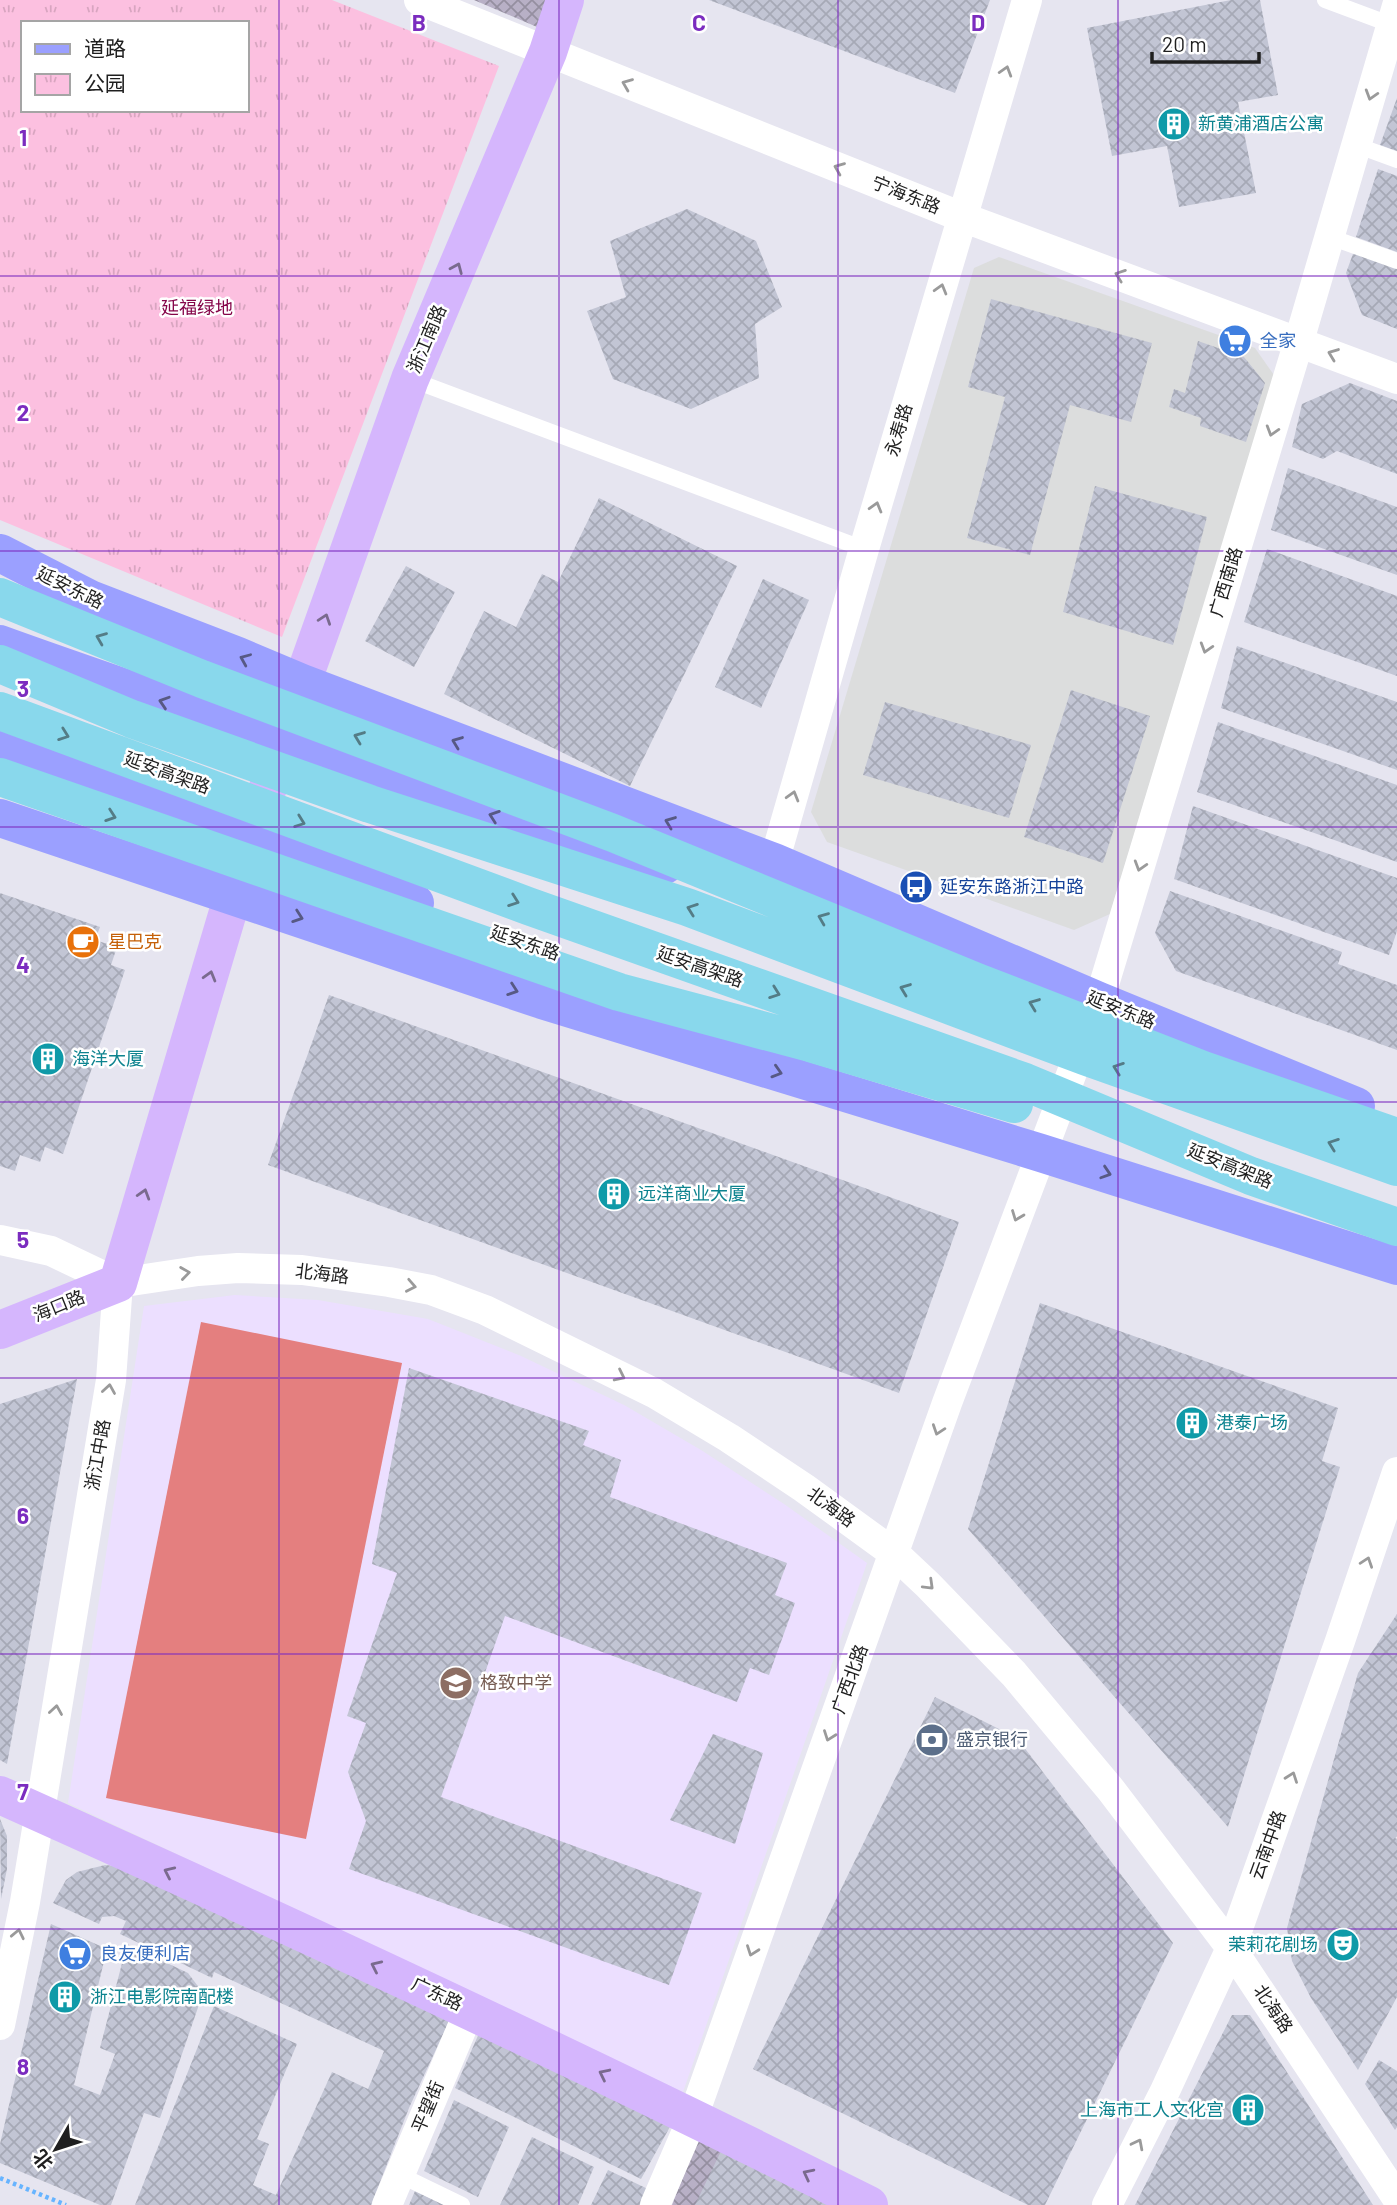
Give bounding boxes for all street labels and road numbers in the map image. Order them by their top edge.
street label: 宁海东路 [869,170,944,218]
street label: 浙江南路 [402,301,450,376]
street label: 永寿路 [880,401,916,459]
street label: 广西南路 [1204,544,1246,619]
street label: 延安东路 [33,561,108,613]
street label: 延安高架路 [121,746,213,798]
street label: 延安东路 [488,920,563,964]
street label: 延安高架路 [654,941,746,991]
street label: 延安东路 [1084,985,1159,1033]
street label: 延安高架路 [1185,1138,1276,1192]
street label: 北海路 [294,1259,350,1287]
street label: 海口路 [29,1285,88,1325]
street label: 浙江中路 [80,1417,114,1492]
street label: 北海路 [803,1481,860,1531]
street label: 广西北路 [826,1641,872,1716]
street label: 云南中路 [1244,1807,1290,1882]
street label: 广东路 [408,1972,467,2014]
street label: 北海路 [1250,1980,1298,2037]
street label: 平望街 [406,2077,448,2136]

